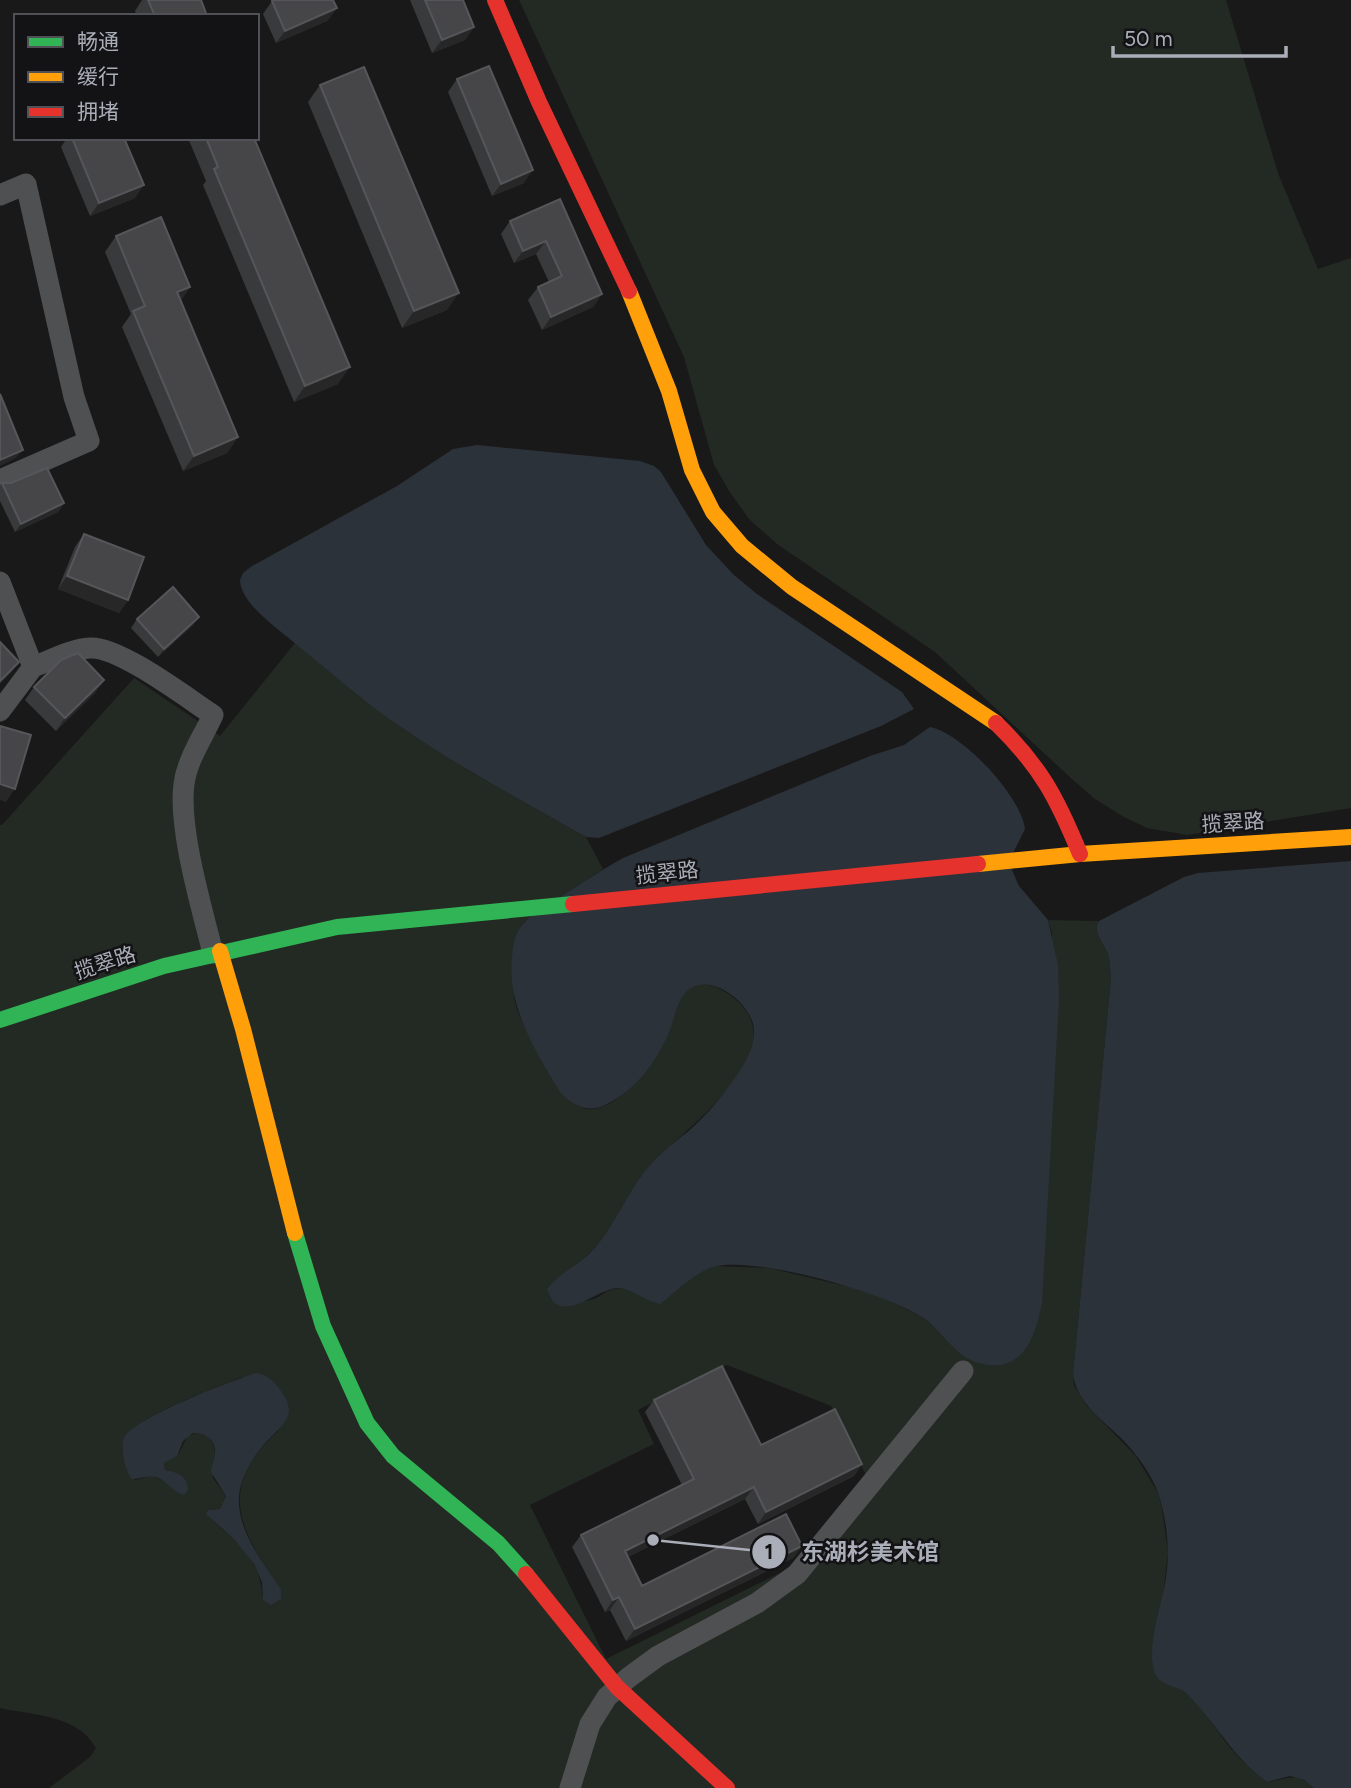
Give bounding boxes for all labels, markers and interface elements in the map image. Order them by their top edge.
legend [14,14,259,140]
scale bar [1113,14,1286,58]
text: 50 m [1124,26,1173,51]
text: 畅通 [77,29,119,54]
text: 缓行 [77,64,119,89]
text: 拥堵 [77,99,119,124]
street label: 揽翠路 [1201,808,1265,837]
street label: 揽翠路 [634,857,700,888]
street label: 揽翠路 [71,941,139,984]
callout: 东湖杉美术馆 [752,1530,953,1574]
text: 东湖杉美术馆 [801,1538,939,1566]
text: 1 [765,1539,773,1564]

